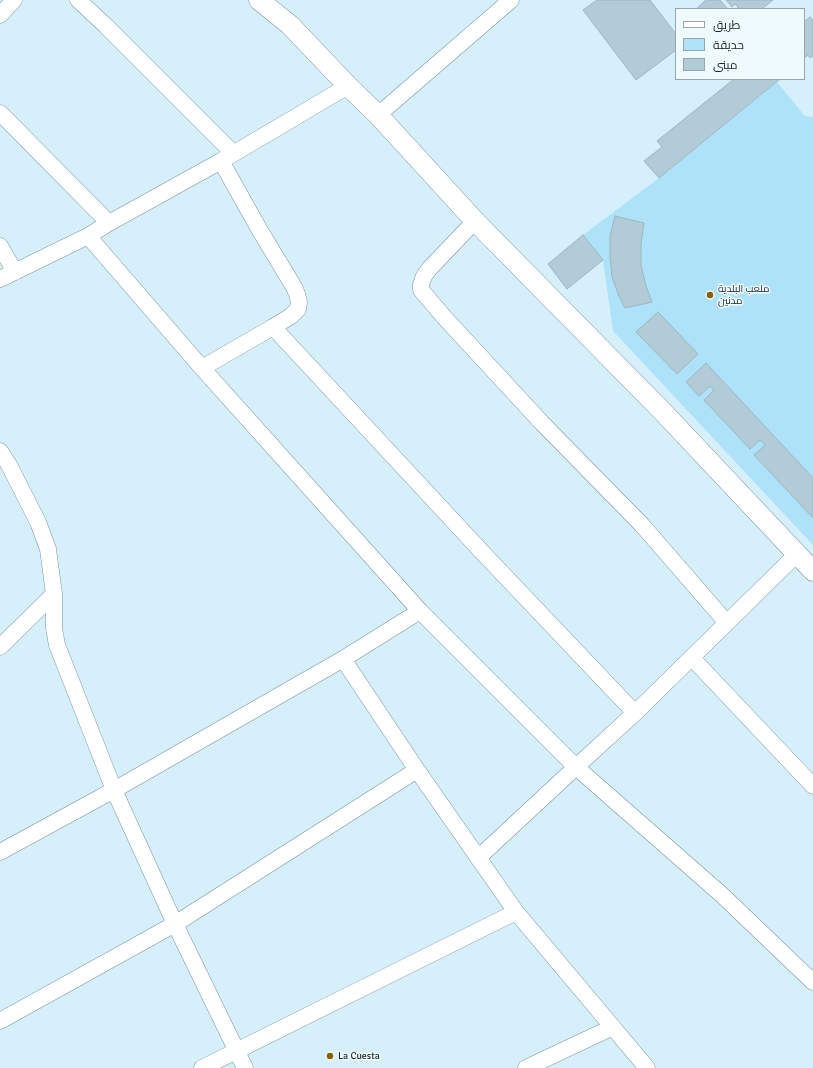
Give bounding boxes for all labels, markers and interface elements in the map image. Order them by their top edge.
legend [675,8,805,80]
text: طريق [713,18,740,33]
text: حديقة [713,38,744,53]
text: مبنى [713,58,738,73]
place label: ملعب البلدية مدنين [718,283,769,306]
marker: ملعب البلدية مدنين [705,290,715,300]
place label: La Cuesta [338,1050,380,1062]
marker: La Cuesta [325,1051,335,1061]

